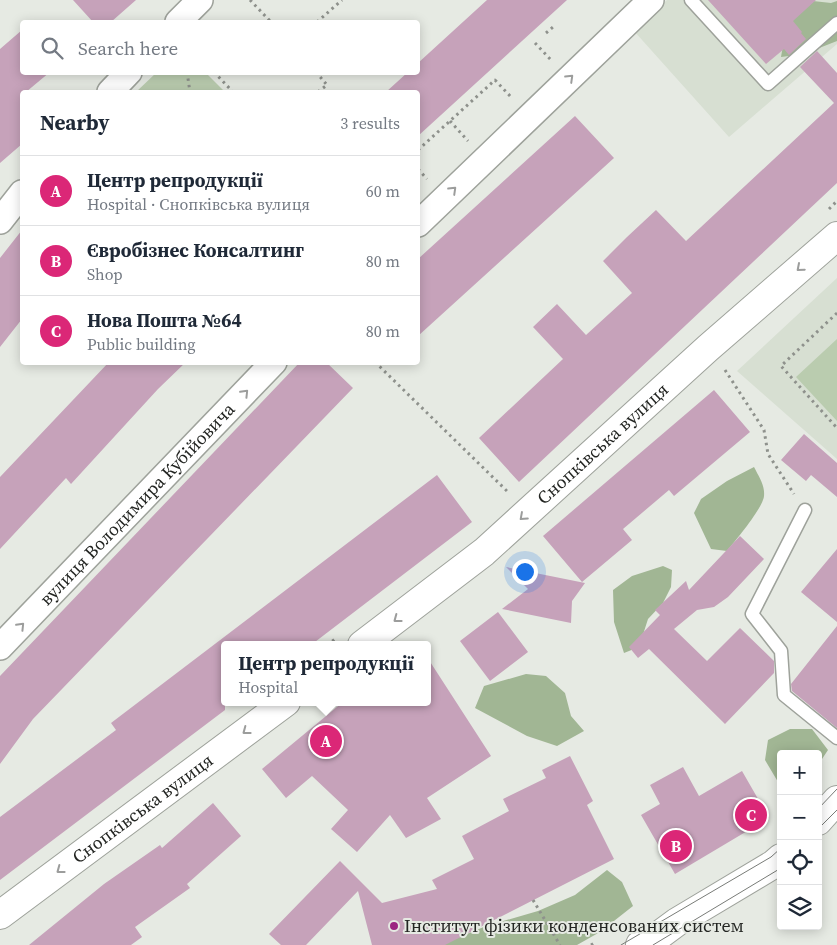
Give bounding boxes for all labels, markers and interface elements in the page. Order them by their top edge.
search box [20,20,420,75]
icon: search [38,34,66,62]
text: Search here [78,35,178,61]
one-way arrow [564,75,573,84]
text: Nearby [40,108,110,137]
text: 3 results [340,112,400,134]
text: Центр репродукції [87,167,263,193]
text: A [51,180,61,202]
text: 60 m [366,180,400,202]
one-way arrow [447,187,456,196]
text: Hospital · Снопківська вулиця [87,193,310,215]
text: Євробізнес Консалтинг [87,237,304,263]
text: B [51,250,61,272]
text: 80 m [366,250,400,272]
one-way arrow [797,262,806,271]
text: Shop [87,263,123,285]
text: Нова Пошта №64 [87,307,242,333]
text: C [51,320,61,342]
text: 80 m [366,320,400,342]
text: Public building [87,333,196,355]
street label: Снопківська вулиця [531,377,674,510]
one-way arrow [239,390,248,399]
street label: вулиця Володимира Кубійовича [33,396,241,611]
one-way arrow [519,511,528,520]
your location [512,559,538,585]
one-way arrow [394,613,403,621]
one-way arrow [15,623,24,632]
popup [221,641,431,706]
text: Центр репродукції [238,650,414,676]
text: Hospital [238,676,298,698]
pin: A [310,722,342,760]
one-way arrow [243,725,252,735]
street label: Снопківська вулиця [67,748,218,869]
map controls [777,750,822,930]
button: + [777,750,822,795]
button: − [777,795,822,840]
pin: C [735,796,767,834]
pin: B [660,827,692,865]
button: locate [777,840,822,885]
one-way arrow [57,865,66,873]
button: layers [777,885,822,930]
place label: Інститут фізики конденсованих систем [404,913,744,938]
marker: Інститут фізики конденсованих систем [388,920,400,932]

